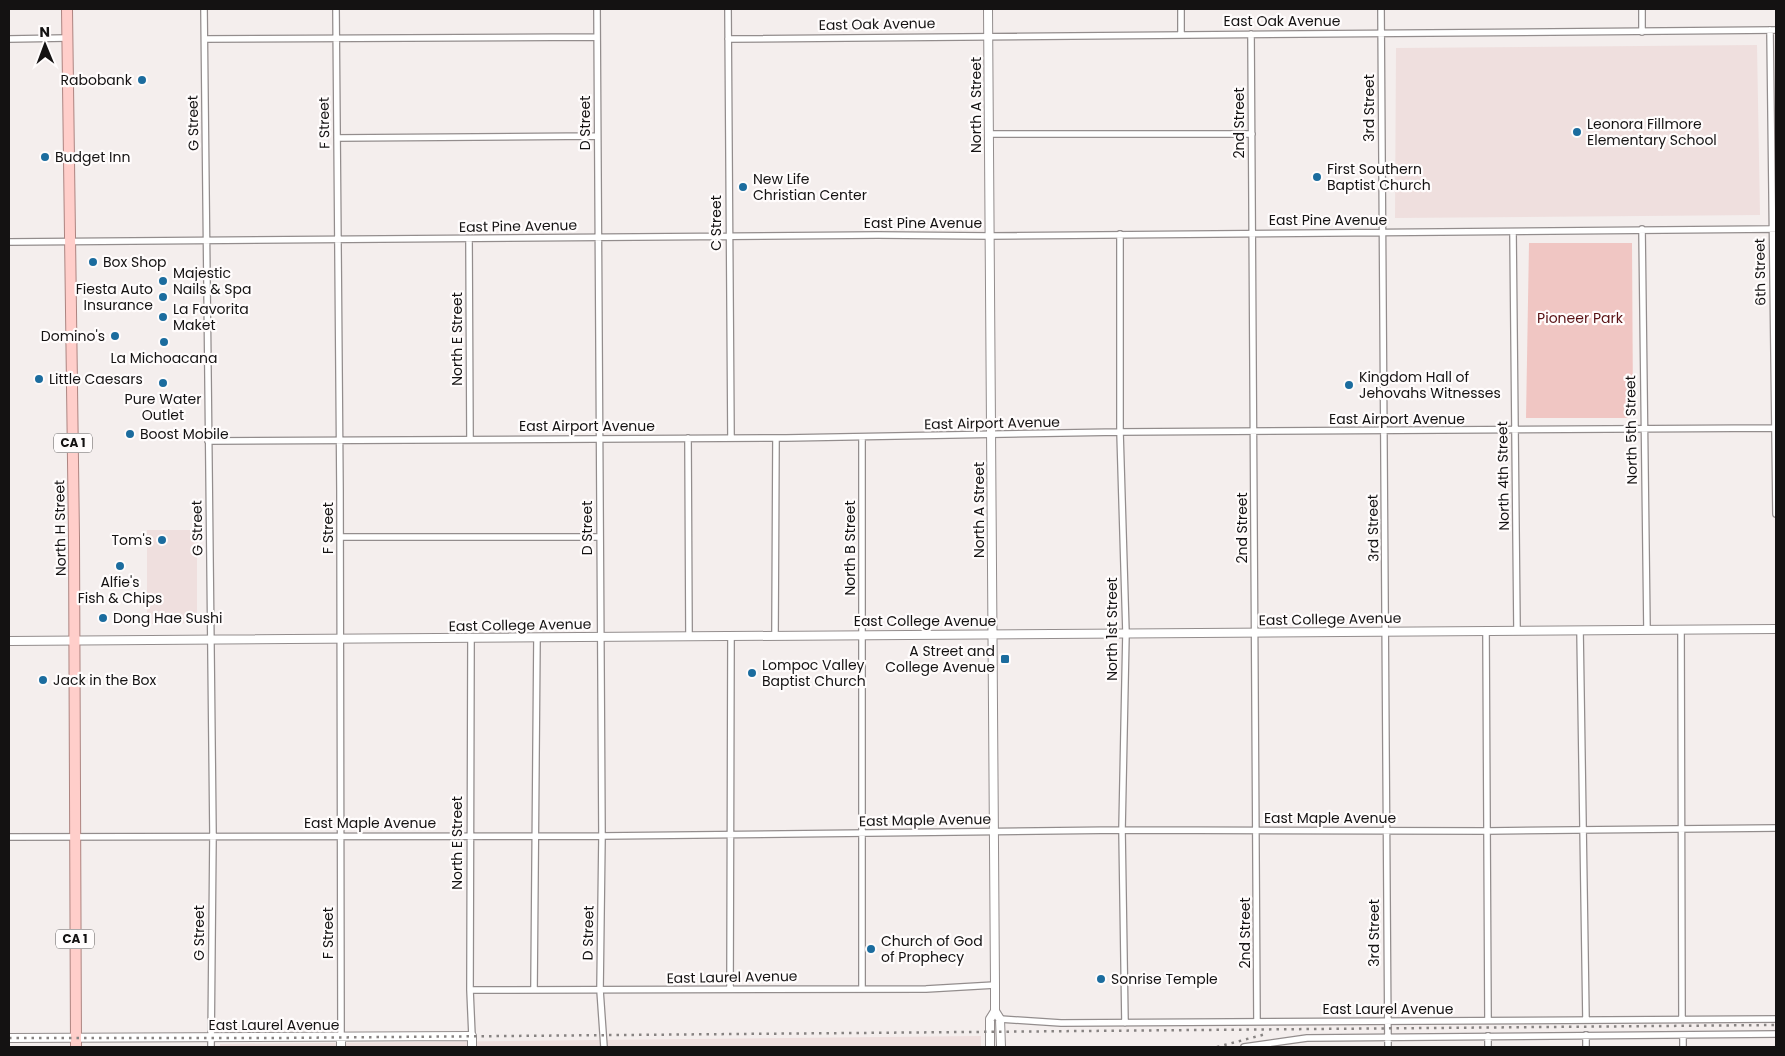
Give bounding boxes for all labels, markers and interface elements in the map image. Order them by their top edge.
street label: East Oak Avenue [1224,11,1341,31]
street label: East Oak Avenue [818,13,936,35]
north arrow [20,20,70,70]
text: N [39,22,50,42]
street label: North A Street [966,57,986,153]
place label: Rabobank [61,70,133,90]
marker: Rabobank [136,74,148,86]
street label: 3rd Street [1359,74,1379,142]
street label: 2nd Street [1229,87,1249,159]
street label: G Street [183,95,203,151]
street label: D Street [575,96,595,150]
street label: F Street [314,97,334,149]
place label: Leonora Fillmore Elementary School [1587,114,1717,150]
marker: Leonora Fillmore Elementary School [1571,126,1583,138]
place label: Budget Inn [55,147,130,167]
marker: Budget Inn [39,151,51,163]
place label: First Southern Baptist Church [1327,159,1431,195]
place label: New Life Christian Center [753,169,867,205]
marker: First Southern Baptist Church [1311,171,1323,183]
marker: New Life Christian Center [737,181,749,193]
street label: C Street [706,195,726,251]
street label: East Pine Avenue [1269,210,1387,230]
street label: East Pine Avenue [864,213,982,233]
street label: East Pine Avenue [459,215,578,237]
street label: 6th Street [1749,238,1771,306]
place label: Box Shop [103,252,167,272]
marker: Box Shop [87,256,99,268]
place label: Majestic Nails & Spa [173,263,251,299]
marker: Majestic Nails & Spa [157,275,169,287]
place label: Fiesta Auto Insurance [76,279,153,315]
marker: Fiesta Auto Insurance [157,291,169,303]
street label: North E Street [447,292,467,386]
place label: La Favorita Maket [173,299,249,335]
park label: Pioneer Park [1537,308,1624,328]
marker: La Favorita Maket [157,311,169,323]
place label: Domino's [41,326,105,346]
marker: Domino's [109,330,121,342]
marker: La Michoacana [158,336,170,348]
place label: La Michoacana [110,348,218,368]
place label: Kingdom Hall of Jehovahs Witnesses [1359,367,1501,403]
place label: Little Caesars [49,369,143,389]
marker: Little Caesars [33,373,45,385]
street label: North 5th Street [1620,375,1642,485]
marker: Pure Water Outlet [157,377,169,389]
marker: Kingdom Hall of Jehovahs Witnesses [1343,379,1355,391]
place label: Pure Water Outlet [125,389,201,425]
street label: East Airport Avenue [1329,409,1465,429]
street label: East Airport Avenue [924,412,1060,434]
street label: East Airport Avenue [519,416,655,436]
street label: North 4th Street [1492,421,1514,531]
place label: Boost Mobile [140,424,229,444]
marker: Boost Mobile [124,428,136,440]
road number: CA 1 [54,433,92,452]
street label: North A Street [969,462,989,558]
street label: North H Street [49,480,71,576]
street label: 2nd Street [1232,492,1252,564]
street label: 3rd Street [1362,494,1384,562]
street label: G Street [187,500,207,556]
street label: North B Street [840,500,860,596]
street label: D Street [577,501,597,555]
street label: F Street [318,502,338,554]
place label: Tom's [112,530,152,550]
marker: Tom's [156,534,168,546]
marker: Alfie's Fish & Chips [114,560,126,572]
place label: Alfie's Fish & Chips [78,572,162,608]
street label: North 1st Street [1102,577,1122,681]
place label: Dong Hae Sushi [113,608,222,628]
street label: East College Avenue [1259,608,1402,630]
street label: East College Avenue [854,611,997,631]
marker: Dong Hae Sushi [97,612,109,624]
street label: East College Avenue [449,614,592,636]
place label: A Street and College Avenue [885,641,995,677]
marker: A Street and College Avenue [999,653,1011,665]
place label: Lompoc Valley Baptist Church [762,655,866,691]
marker: Lompoc Valley Baptist Church [746,667,758,679]
place label: Jack in the Box [53,670,156,690]
marker: Jack in the Box [37,674,49,686]
street label: North E Street [447,796,467,890]
street label: East Maple Avenue [1264,808,1396,828]
street label: East Maple Avenue [859,809,992,831]
street label: East Maple Avenue [304,813,436,833]
street label: 2nd Street [1235,897,1255,969]
street label: 3rd Street [1364,899,1384,967]
street label: G Street [189,905,209,961]
street label: D Street [578,906,598,960]
street label: F Street [318,907,338,959]
road number: CA 1 [56,930,94,949]
place label: Church of God of Prophecy [881,931,983,967]
marker: Church of God of Prophecy [865,943,877,955]
street label: East Laurel Avenue [666,966,798,988]
place label: Sonrise Temple [1111,969,1218,989]
marker: Sonrise Temple [1095,973,1107,985]
street label: East Laurel Avenue [1323,999,1454,1019]
street label: East Laurel Avenue [209,1015,340,1035]

